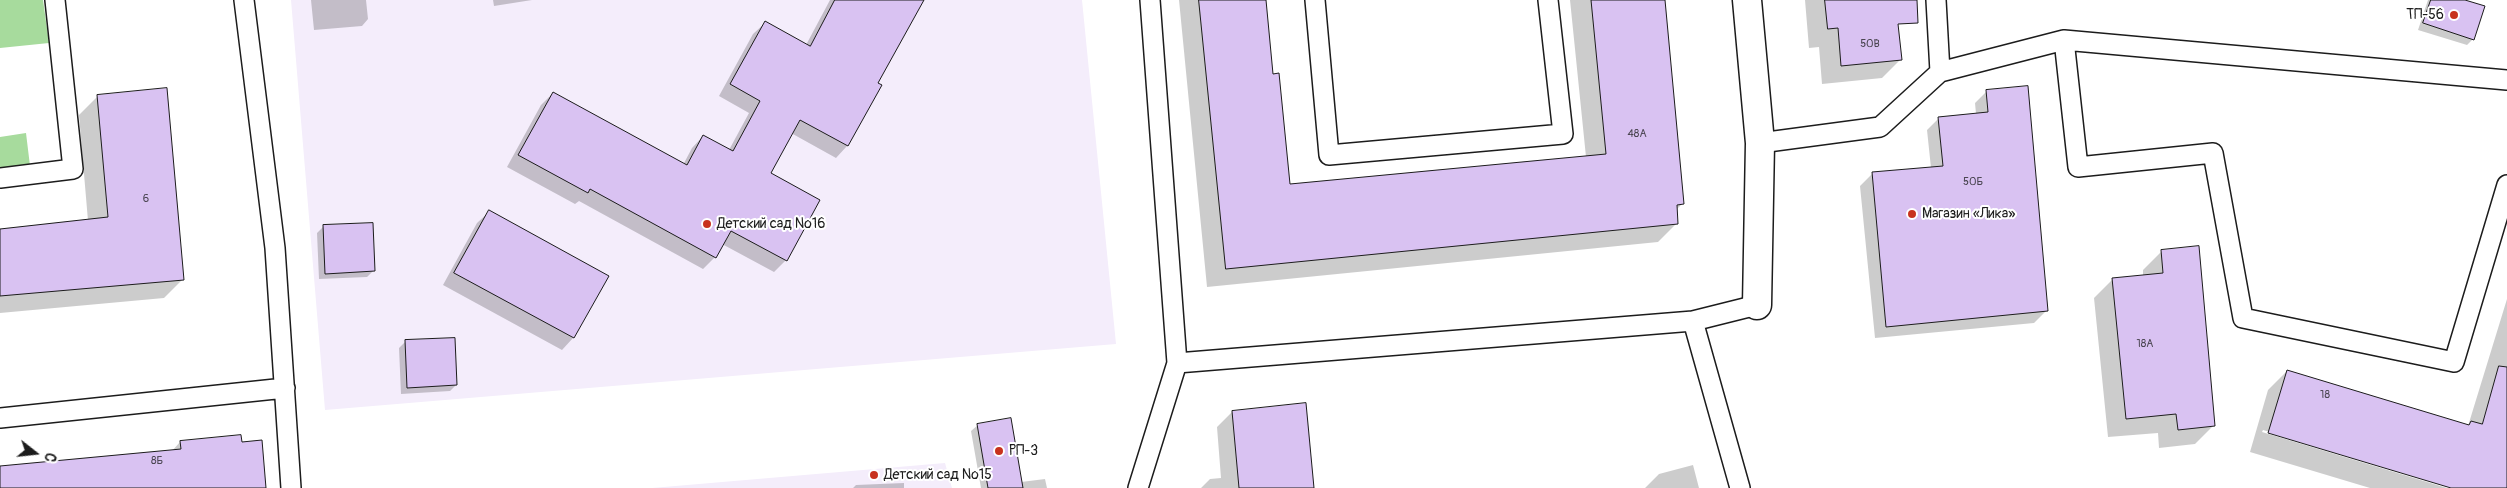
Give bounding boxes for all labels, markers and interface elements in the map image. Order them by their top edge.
place label: ТП-56 [2406,7,2444,23]
marker: ТП-56 [2448,9,2460,21]
house number: 50В [1860,37,1880,51]
house number: 48А [1627,127,1647,141]
house number: 50Б [1963,175,1983,189]
house number: 6 [143,192,149,206]
place label: Магазин «Лика» [1922,206,2015,222]
marker: Магазин «Лика» [1906,208,1918,220]
place label: Детский сад №16 [717,216,825,232]
marker: Детский сад №16 [701,218,713,230]
house number: 18А [2137,337,2153,351]
house number: 18 [2320,388,2330,402]
north arrow [10,428,60,478]
place label: РП-3 [1009,443,1038,459]
marker: РП-3 [993,445,1005,457]
text: С [41,451,59,464]
house number: 8Б [151,454,163,468]
place label: Детский сад №15 [884,467,992,483]
marker: Детский сад №15 [868,469,880,481]

